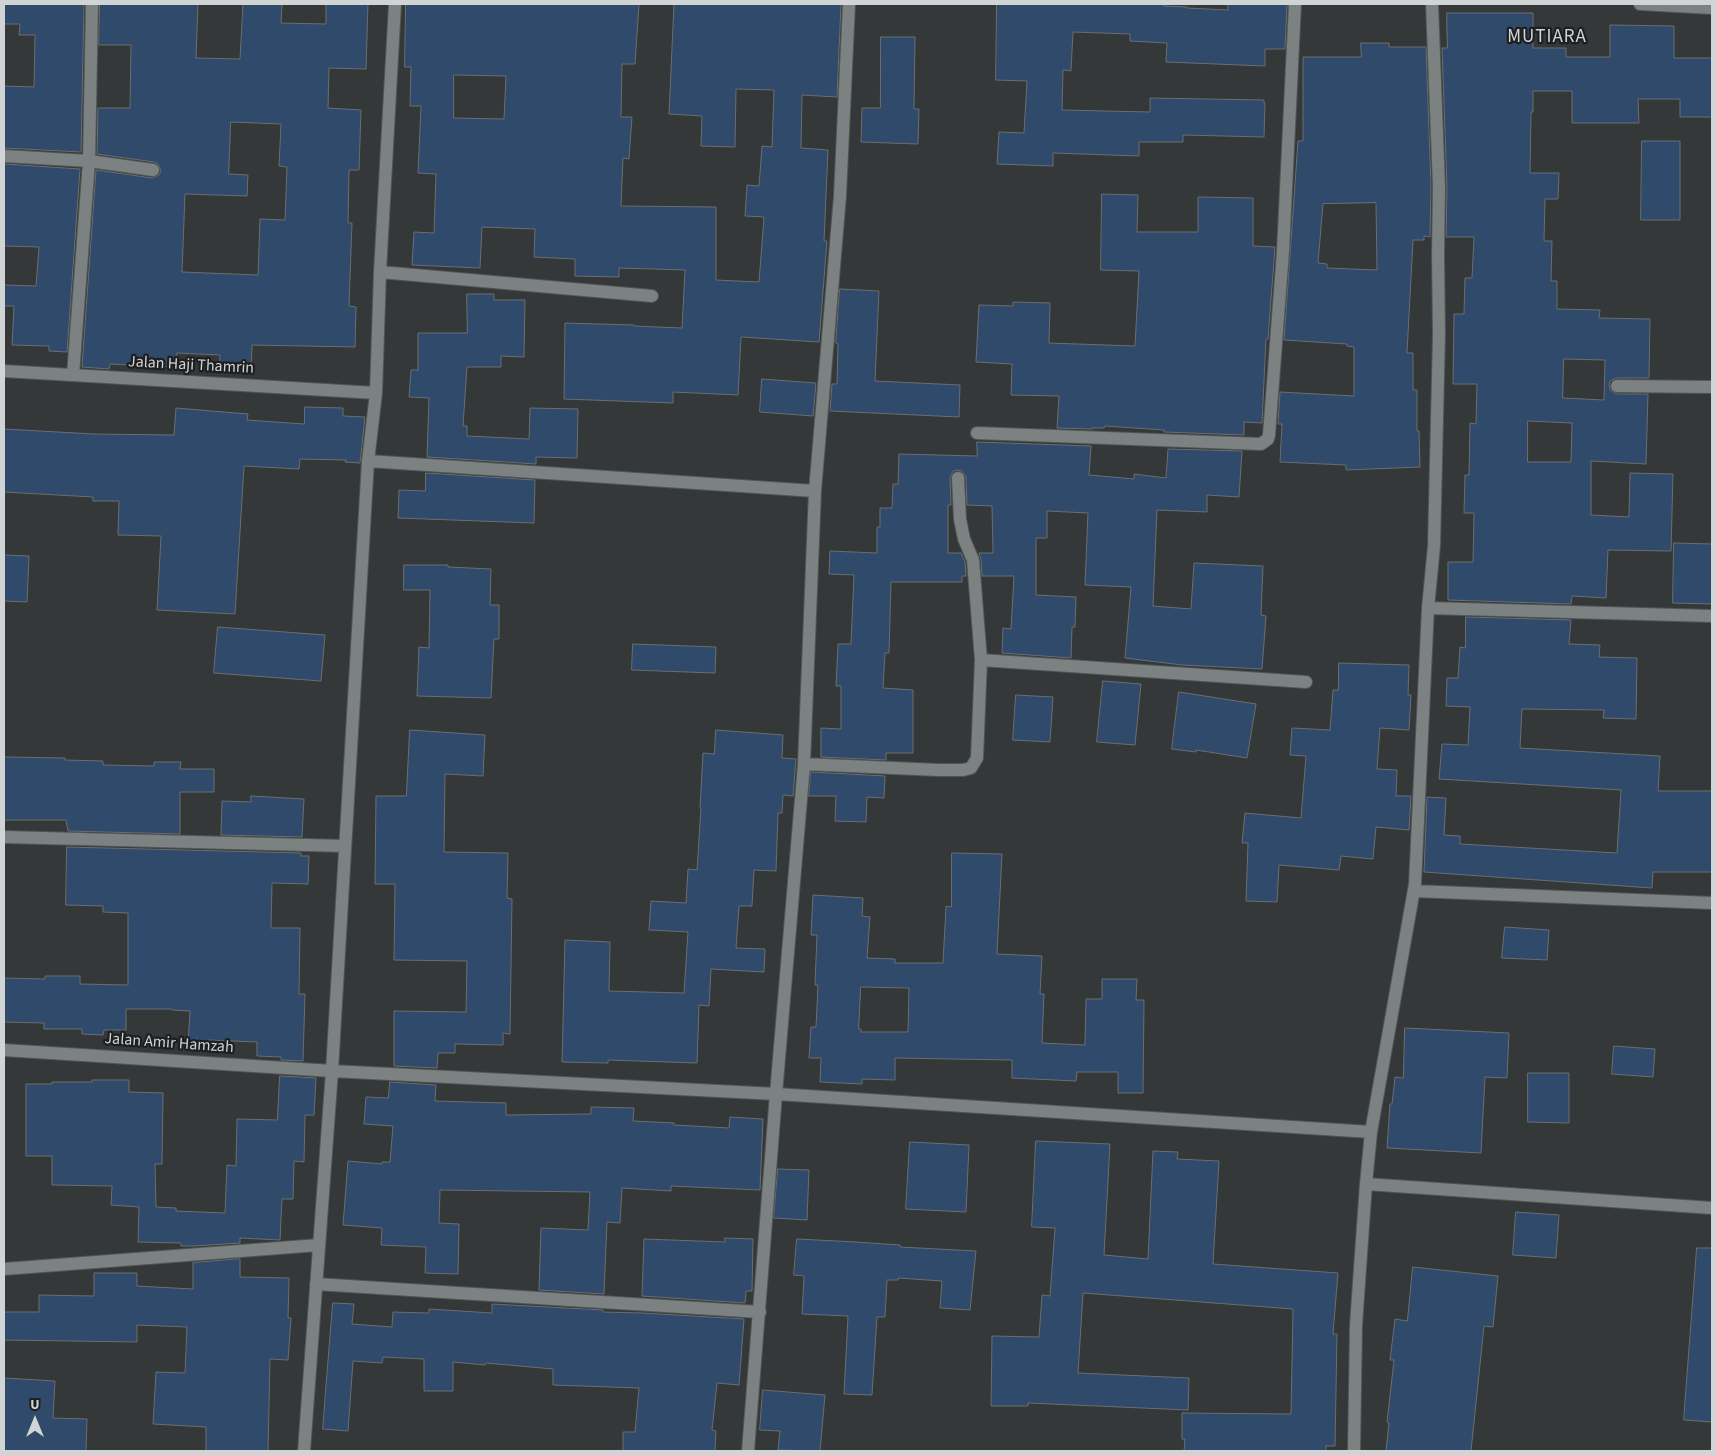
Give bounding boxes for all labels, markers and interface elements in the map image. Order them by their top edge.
district label: MUTIARA [1506,27,1588,49]
street label: Jalan Haji Thamrin [127,353,255,379]
street label: Jalan Amir Hamzah [104,1030,234,1058]
north arrow [10,1395,60,1445]
text: U [30,1395,40,1415]

